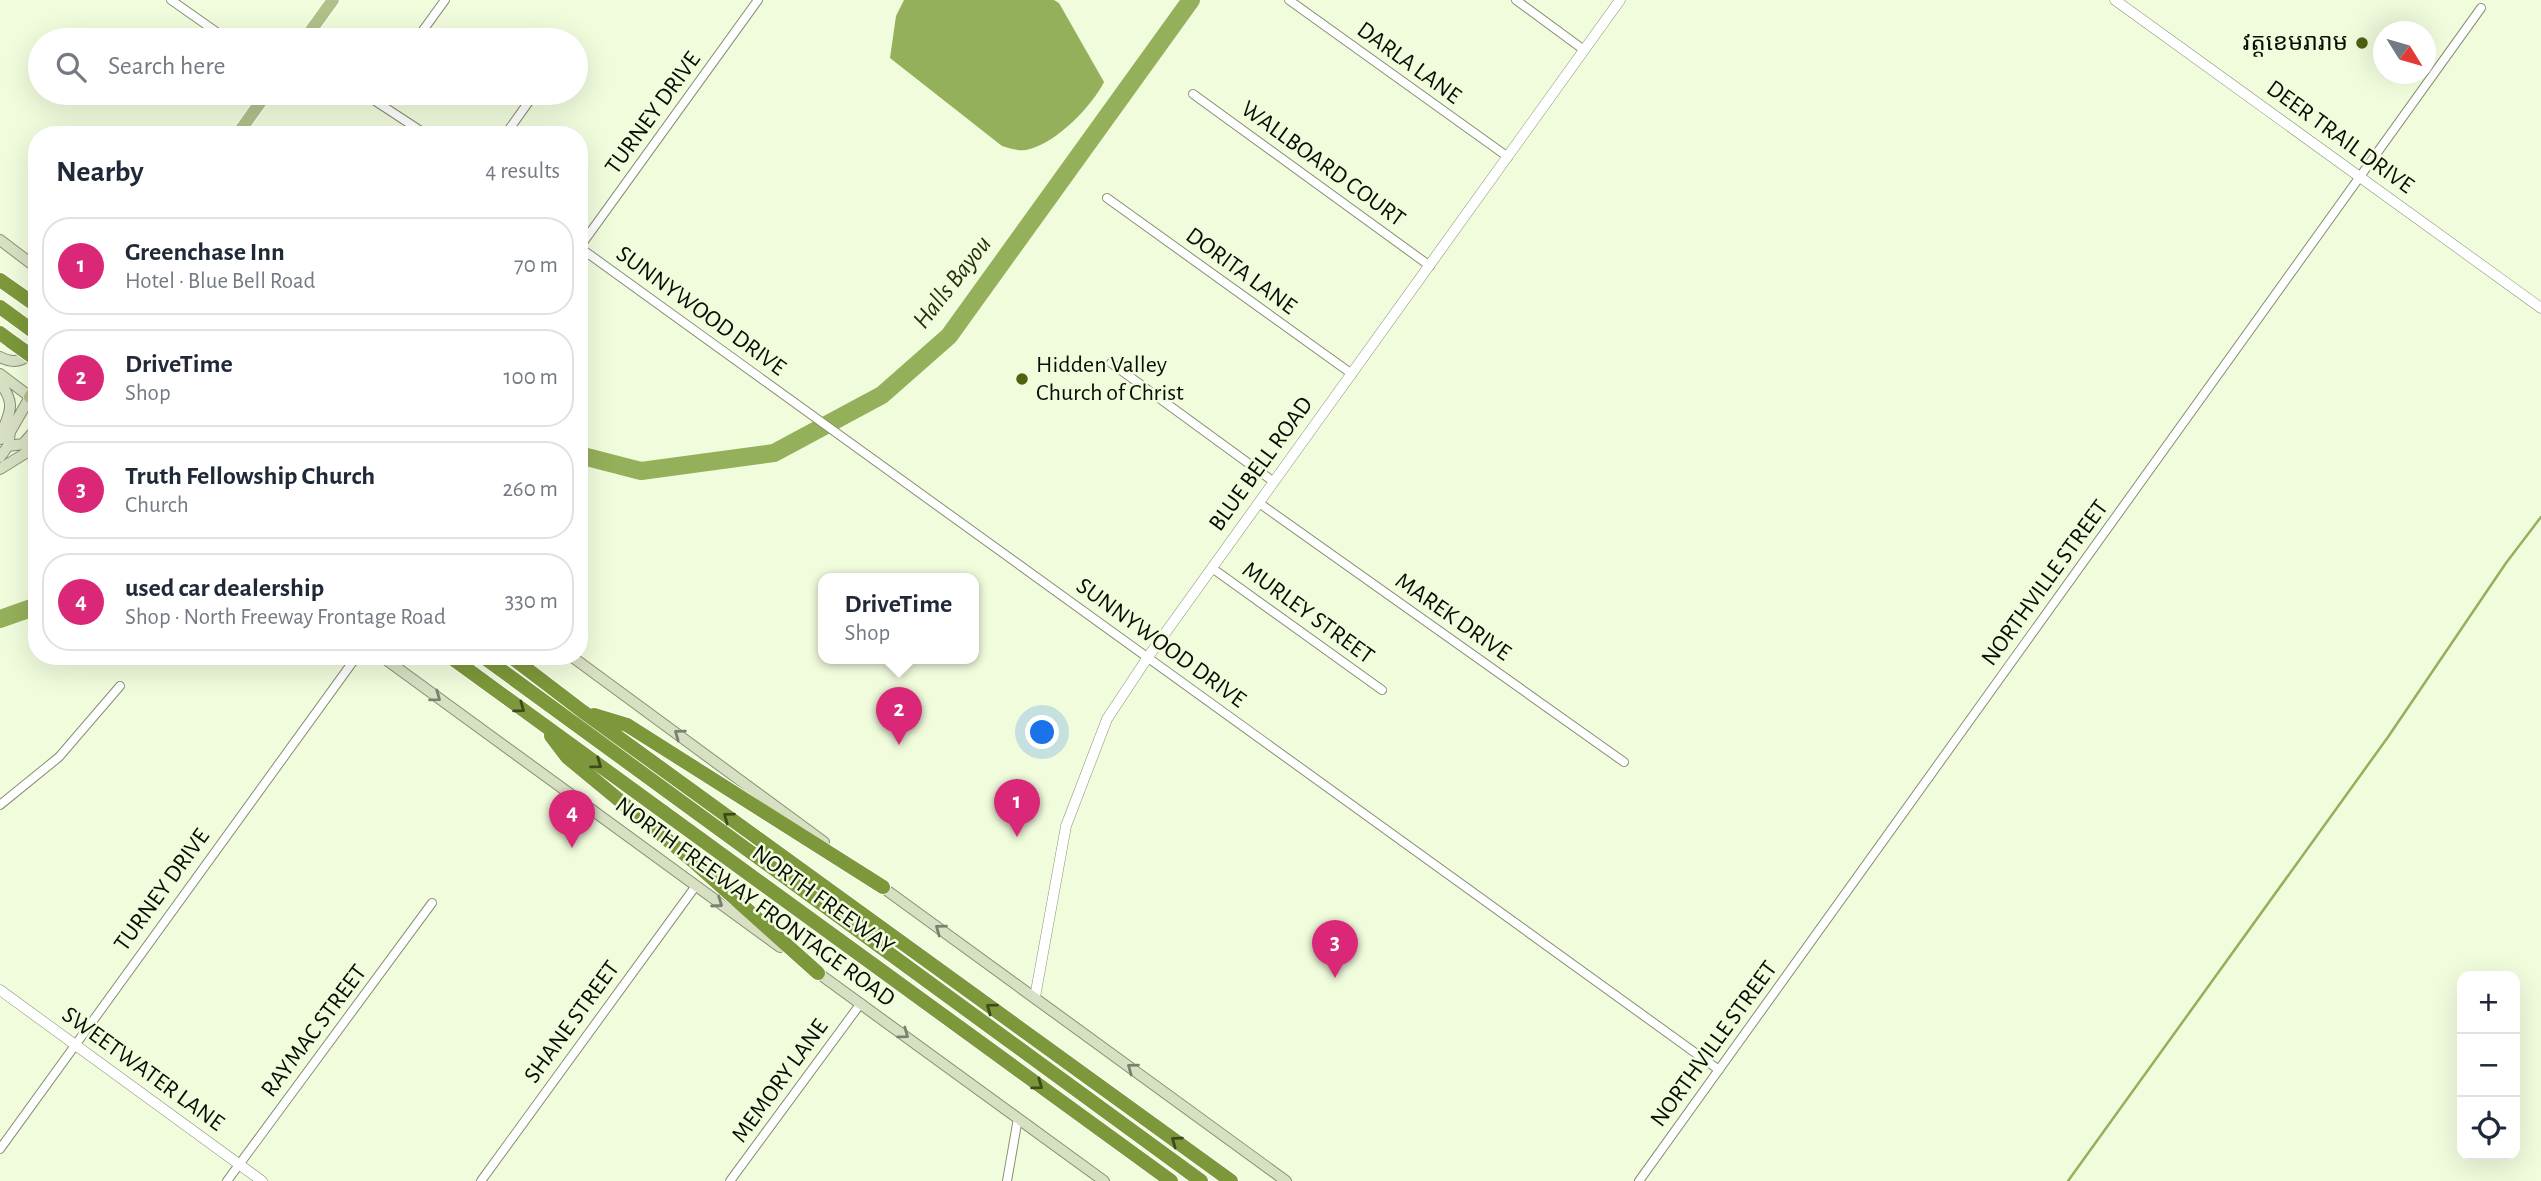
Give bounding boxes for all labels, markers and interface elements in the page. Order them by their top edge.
street label: DARLA LANE [1353,17,1466,109]
north arrow [2373,21,2436,84]
search box [28,28,588,105]
place label: វត្តខេមរារាម [2243,31,2348,57]
marker: វត្តខេមរារាម [2354,35,2370,51]
street label: TURNEY DRIVE [601,47,705,179]
icon: search [52,48,90,86]
text: Search here [108,53,226,79]
street label: DEER TRAIL DRIVE [2262,76,2418,198]
street label: WALLBOARD COURT [1237,97,1410,231]
text: Nearby [56,157,144,187]
text: 4 results [485,160,560,183]
street label: DORITA LANE [1181,223,1301,319]
water label: Halls Bayou [908,231,996,333]
text: Greenchase Inn [125,239,285,265]
street label: SUNNYWOOD DRIVE [612,242,790,381]
text: 1 [77,254,85,277]
text: 70 m [514,254,558,277]
text: Hotel · Blue Bell Road [125,270,316,293]
text: DriveTime [125,351,233,377]
place label: Hidden Valley Church of Christ [1036,353,1184,405]
text: 2 [76,366,86,389]
text: 100 m [504,366,558,389]
marker: Hidden Valley Church of Christ [1014,371,1030,387]
text: Shop [125,382,171,405]
street label: BLUE BELL ROAD [1205,393,1317,535]
text: Truth Fellowship Church [125,463,375,489]
text: 3 [76,478,86,501]
text: 260 m [502,478,558,501]
text: Church [125,494,189,517]
street label: NORTHVILLE STREET [1977,496,2113,670]
street label: MURLEY STREET [1238,557,1379,669]
street label: MAREK DRIVE [1391,569,1515,666]
popup [818,573,979,664]
street label: SUNNYWOOD DRIVE [1072,574,1250,713]
text: used car dealership [125,575,324,601]
text: 4 [75,590,87,613]
text: 330 m [505,590,558,613]
text: DriveTime [845,591,952,617]
text: Shop · North Freeway Frontage Road [125,606,446,629]
text: Shop [845,622,890,645]
pin: 2 [876,687,922,745]
one-way arrow [428,688,441,701]
one-way arrow [512,700,525,712]
your location [1025,715,1059,749]
one-way arrow [674,730,687,743]
one-way arrow [589,756,601,768]
pin: 1 [994,779,1040,837]
pin: 4 [549,790,595,848]
street label: NORTH FREEWAY FRONTAGE ROAD [611,793,899,1011]
one-way arrow [723,813,736,825]
street label: TURNEY DRIVE [110,824,214,956]
street label: NORTH FREEWAY [748,841,899,960]
one-way arrow [710,895,723,907]
pin: 3 [1312,920,1358,978]
one-way arrow [935,925,948,937]
street label: SHANE STREET [520,956,624,1087]
street label: NORTHVILLE STREET [1646,957,1782,1131]
street label: RAYMAC STREET [257,960,371,1102]
map controls [2457,971,2520,1160]
button: + [2457,971,2520,1034]
street label: SWEETWATER LANE [58,1002,229,1136]
one-way arrow [986,1003,999,1016]
street label: MEMORY LANE [727,1015,833,1147]
one-way arrow [896,1026,909,1039]
button: − [2457,1034,2520,1097]
one-way arrow [1128,1064,1140,1077]
one-way arrow [1030,1077,1043,1089]
button: locate [2457,1097,2520,1160]
one-way arrow [1171,1137,1184,1149]

